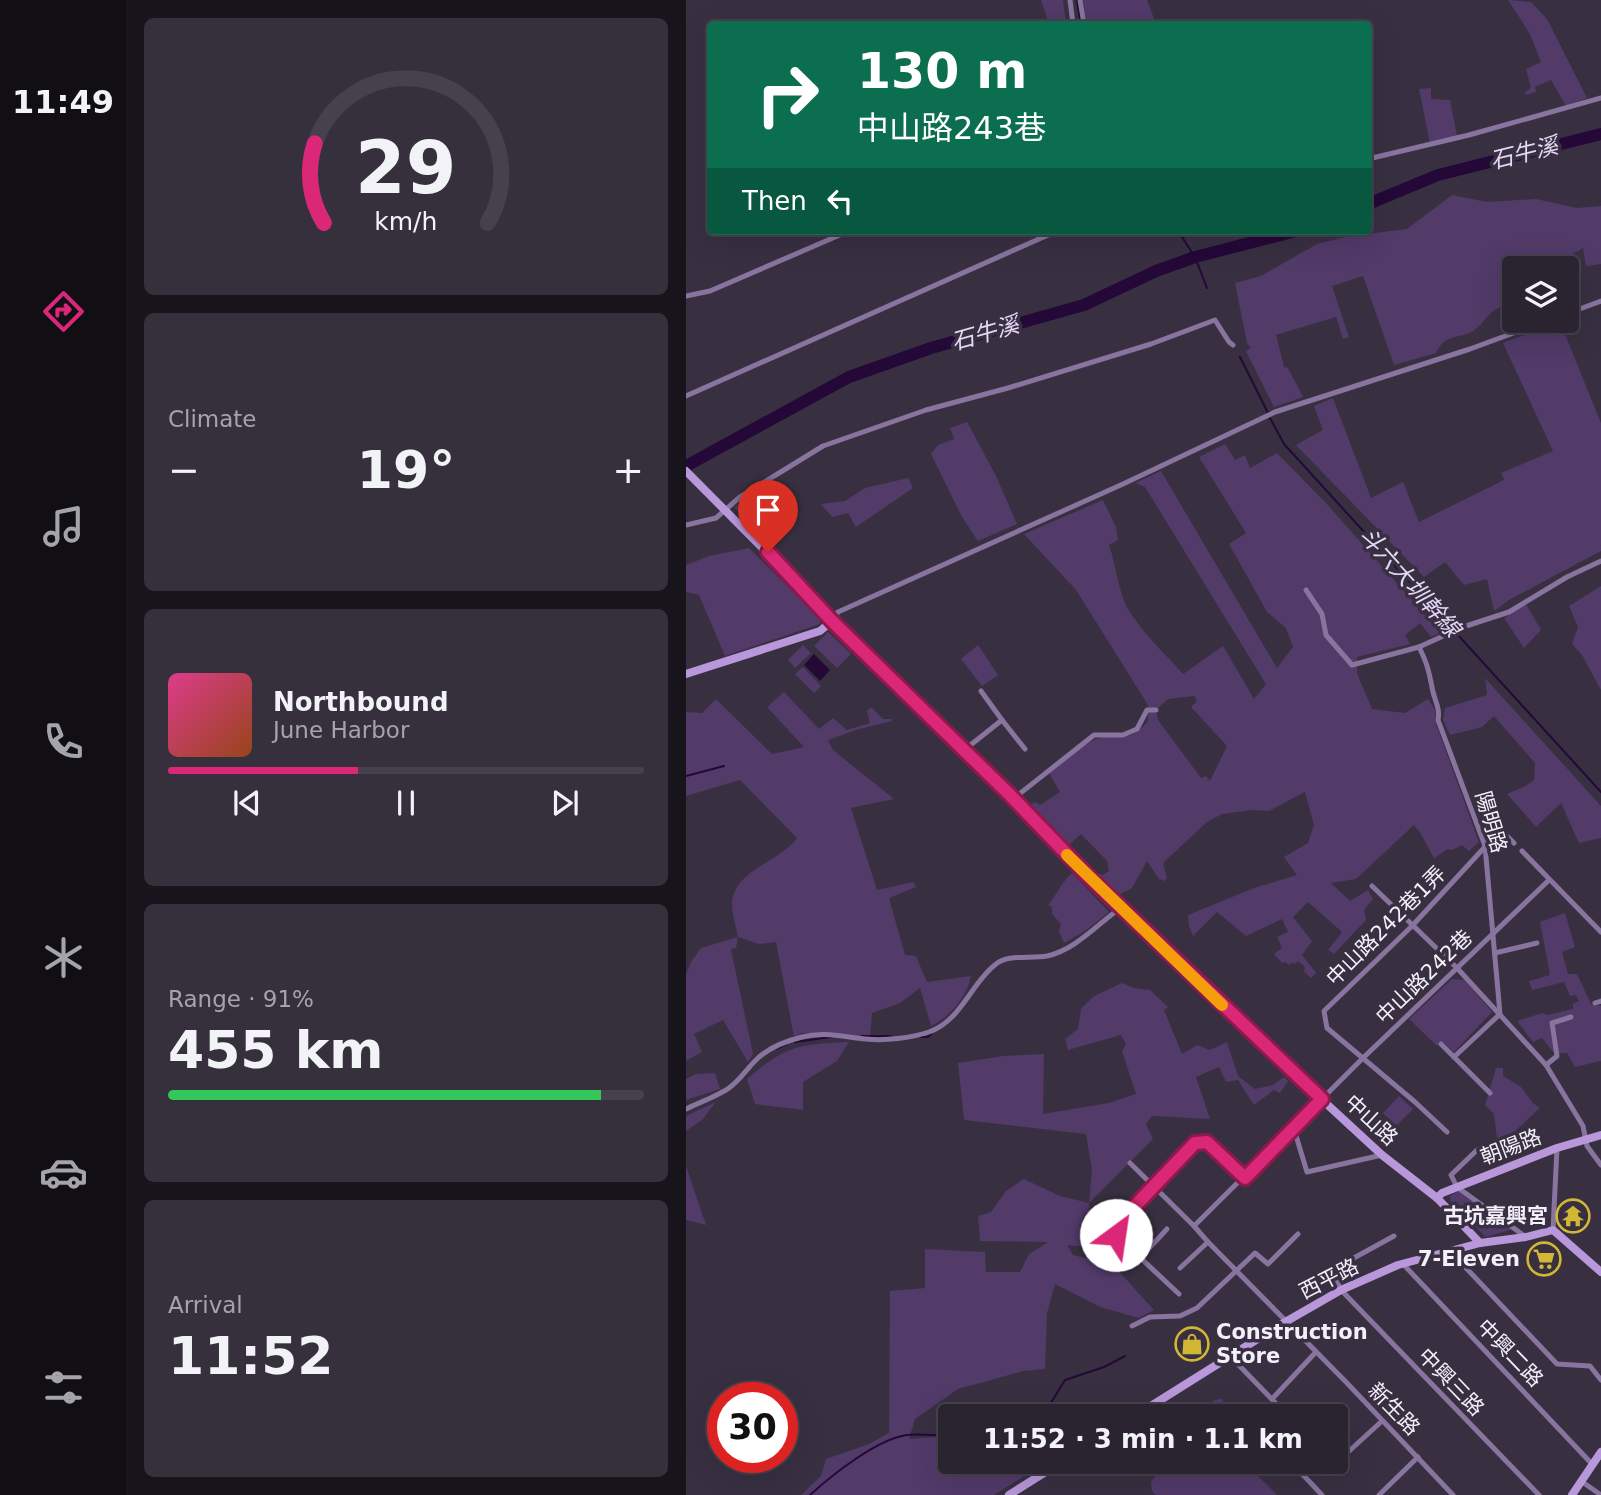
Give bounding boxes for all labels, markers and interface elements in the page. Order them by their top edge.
text: 130 m [857,43,1027,100]
icon: right [742,49,833,140]
text: 11:49 [12,83,114,121]
text: 中山路243巷 [857,109,1046,147]
text: 29 [355,125,457,210]
water label: 石牛溪 [1487,131,1564,174]
icon: left [821,182,859,220]
text: Then [742,186,807,216]
text: km/h [374,207,438,236]
map controls [1502,256,1579,333]
button: layers [1502,256,1579,333]
icon: directions [39,287,88,336]
water label: 石牛溪 [948,310,1025,355]
text: Climate [168,406,257,432]
text: 19° [357,440,455,500]
text: − [168,448,200,492]
text: + [612,448,644,492]
pin [738,480,798,552]
icon: arrive [749,491,787,529]
icon: music [39,502,88,551]
water label: 斗六大圳幹線 [1354,522,1468,644]
text: Northbound [273,687,449,717]
icon: phone [39,717,88,766]
text: June Harbor [273,717,409,743]
icon: previous [228,784,266,822]
icon: pause [387,784,425,822]
icon: next [546,784,584,822]
street label: 陽明路 [1471,788,1511,856]
street label: 中山路242巷1弄 [1321,861,1451,991]
street label: 中山路242巷 [1371,925,1477,1029]
icon: climate [39,933,88,982]
text: Range · 91% [168,986,314,1012]
text: 455 km [168,1020,383,1080]
street label: 中山路 [1340,1090,1402,1150]
street label: 朝陽路 [1477,1125,1545,1169]
icon: car [39,1148,88,1197]
temple icon: 古坑嘉興宮 [1554,1197,1592,1235]
position arrow [1079,1198,1153,1272]
place label: 古坑嘉興宮 [1443,1204,1548,1228]
supermarket icon: 7-Eleven [1525,1240,1563,1278]
place label: 7-Eleven [1418,1247,1520,1271]
street label: 西平路 [1295,1254,1363,1304]
text: Arrival [168,1292,243,1318]
street label: 中興二路 [1472,1314,1548,1392]
place label: Construction Store [1216,1320,1368,1368]
shop icon: Construction Store [1173,1325,1211,1363]
text: 11:52 [168,1326,334,1386]
street label: 中興三路 [1413,1343,1489,1421]
icon: filters [39,1363,88,1412]
street label: 新生路 [1363,1378,1425,1440]
speed limit sign: 30 [707,1382,798,1473]
text: 11:52 · 3 min · 1.1 km [983,1424,1303,1454]

